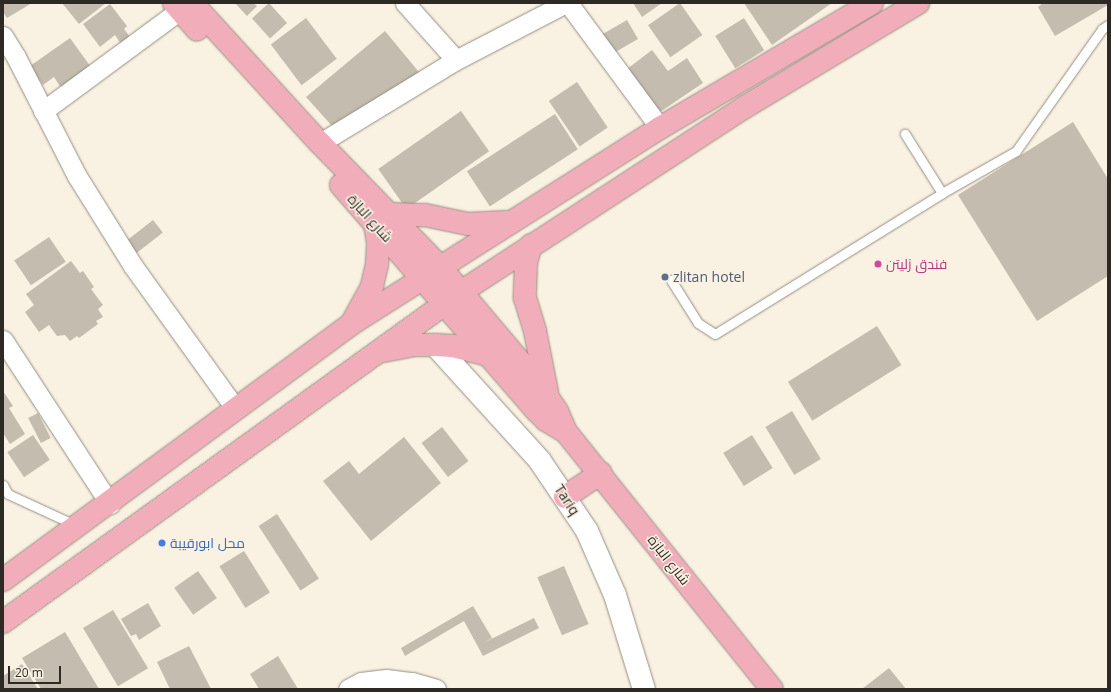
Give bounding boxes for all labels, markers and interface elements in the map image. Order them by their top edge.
street label: شارع البازة [344,191,396,245]
place label: فندق زليتن [886,256,947,272]
marker: فندق زليتن [873,259,883,269]
place label: zlitan hotel [673,269,745,285]
marker: zlitan hotel [660,272,670,282]
street label: Tariq [551,481,583,519]
street label: شارع البازة [644,532,694,588]
place label: محل ابورقيبة [170,535,245,551]
marker: محل ابورقيبة [157,538,167,548]
scale bar [10,658,63,684]
text: 20 m [15,664,43,681]

